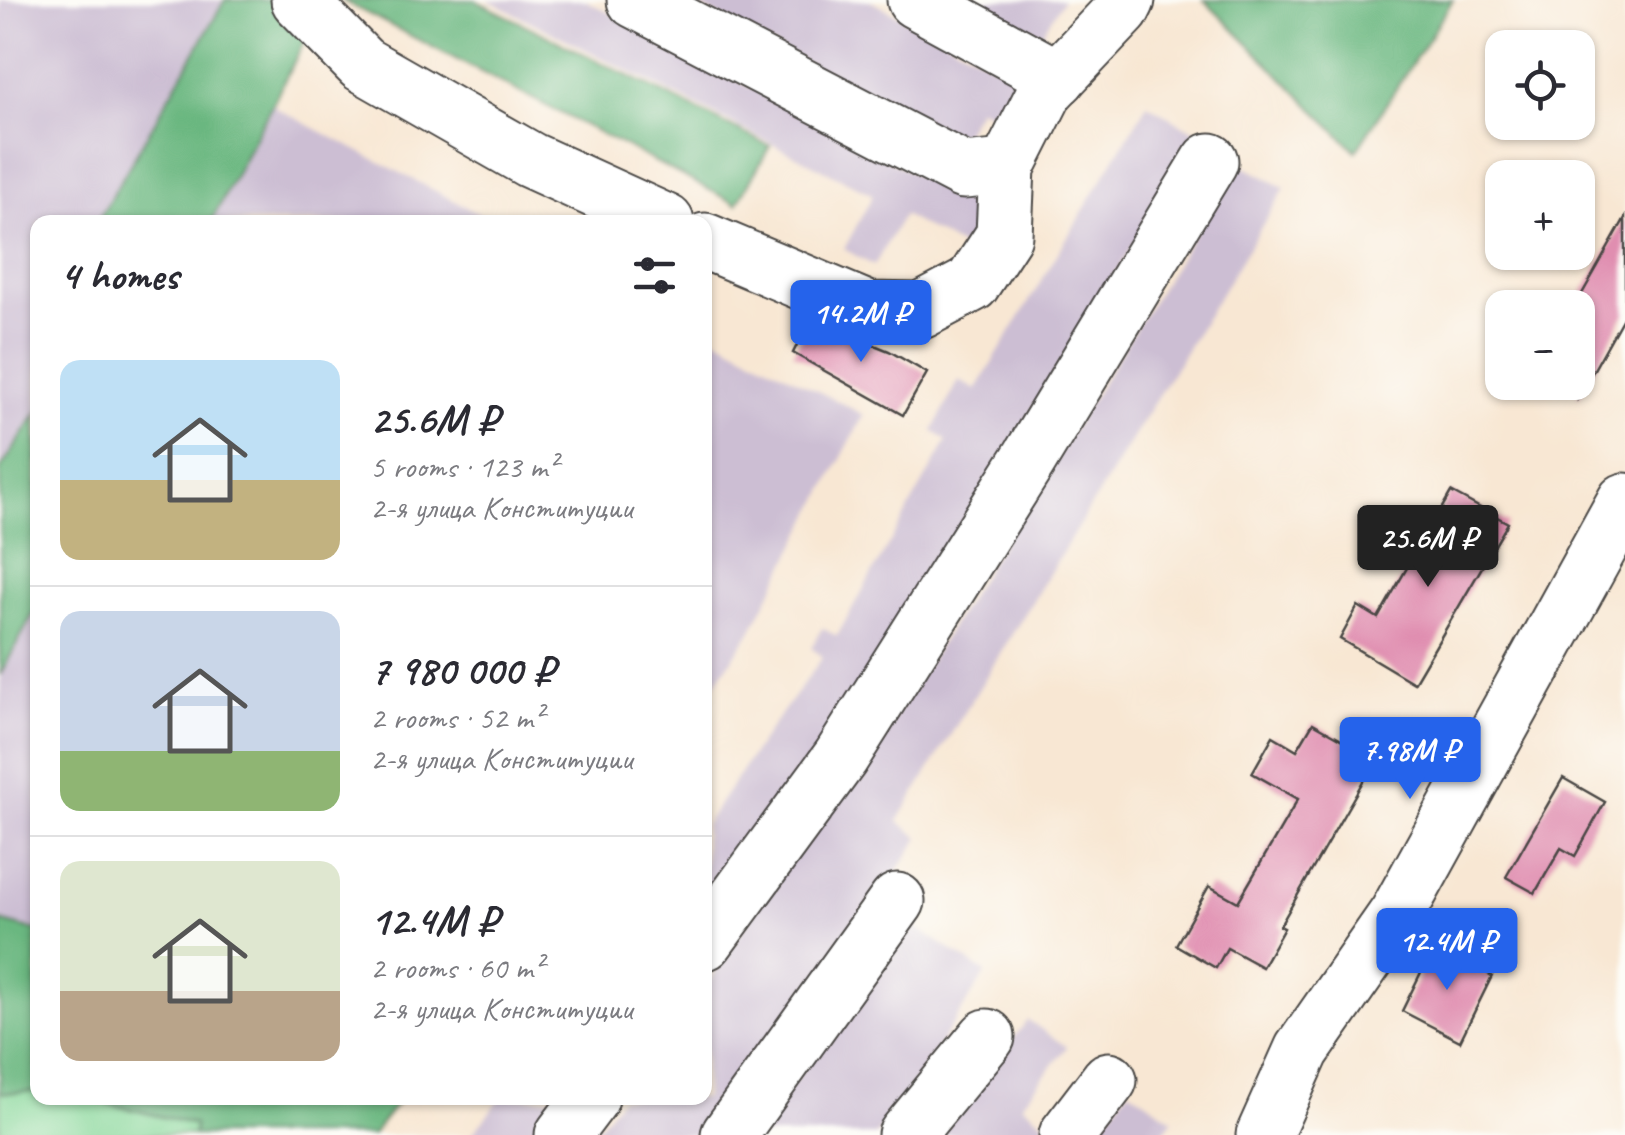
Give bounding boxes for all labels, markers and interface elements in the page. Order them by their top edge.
map controls [1485,30,1595,400]
button: locate [1485,30,1595,140]
button: + [1485,160,1595,270]
icon: filters [627,248,682,303]
text: 4 homes [60,249,179,302]
pin: 14.2M ₽ [769,280,953,365]
button: − [1485,290,1595,400]
text: 14.2M ₽ [812,292,910,333]
text: 25.6M ₽ [370,393,498,446]
icon: home [140,400,260,520]
text: 5 rooms · 123 m² [370,446,557,487]
text: 2-я улица Конституции [370,487,632,528]
pin: 25.6M ₽ [1336,505,1520,590]
text: 25.6M ₽ [1379,517,1477,558]
text: 7 980 000 ₽ [370,644,554,697]
icon: home [140,651,260,771]
text: 2 rooms · 52 m² [370,697,543,738]
pin: 7.98M ₽ [1318,717,1502,802]
text: 7.98M ₽ [1362,729,1458,770]
text: 2-я улица Конституции [370,738,632,779]
text: 12.4M ₽ [370,894,498,947]
icon: home [140,901,260,1021]
pin: 12.4M ₽ [1355,908,1539,993]
text: 12.4M ₽ [1398,920,1496,961]
text: 2 rooms · 60 m² [370,947,543,988]
text: 2-я улица Конституции [370,988,632,1029]

